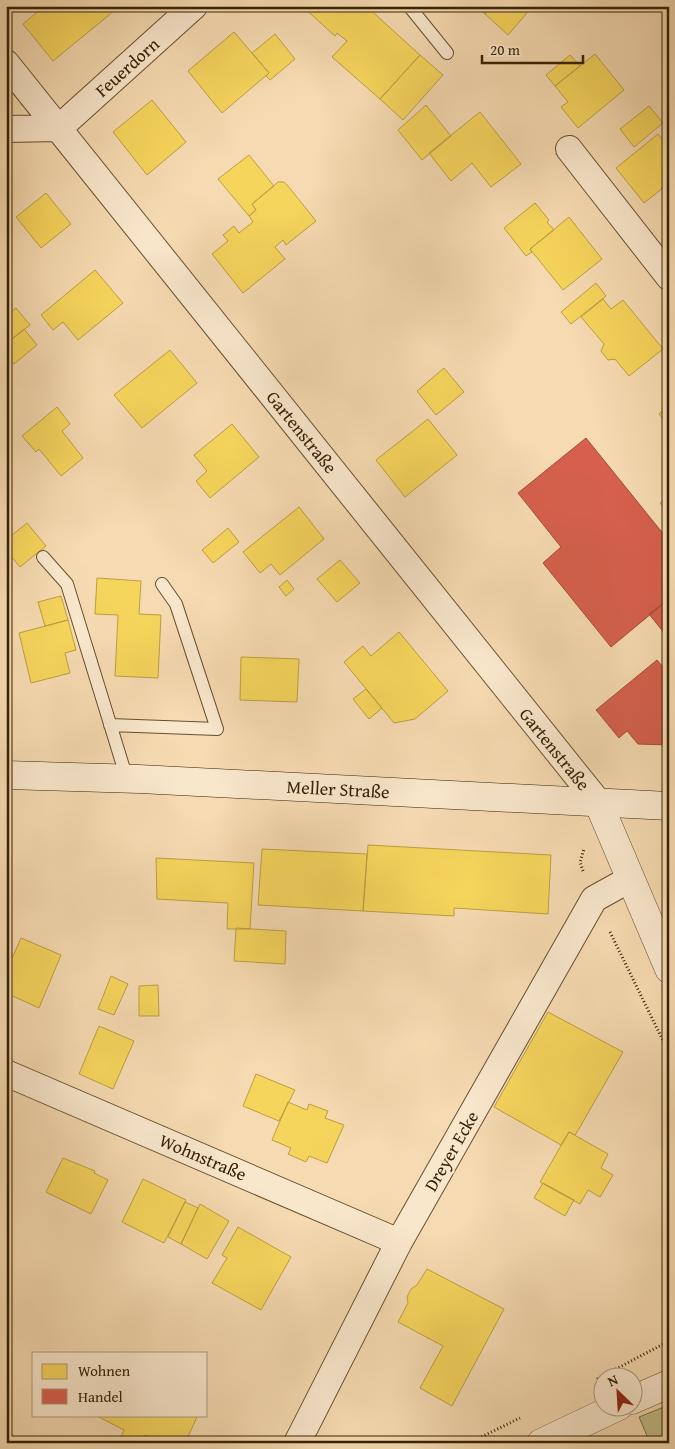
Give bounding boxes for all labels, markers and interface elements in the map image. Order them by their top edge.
street label: Feuerdorn [89,31,165,103]
scale bar [482,32,584,64]
text: 20 m [490,39,521,60]
street label: Gartenstraße [260,385,344,479]
street label: Gartenstraße [513,702,597,796]
street label: Meller Straße [286,773,390,805]
street label: Dreyer Ecke [417,1106,485,1196]
street label: Wohnstraße [155,1127,251,1187]
legend [32,1352,208,1416]
text: Wohnen [78,1360,131,1381]
north arrow [592,1366,642,1416]
text: N [604,1369,622,1391]
text: Handel [78,1386,123,1407]

